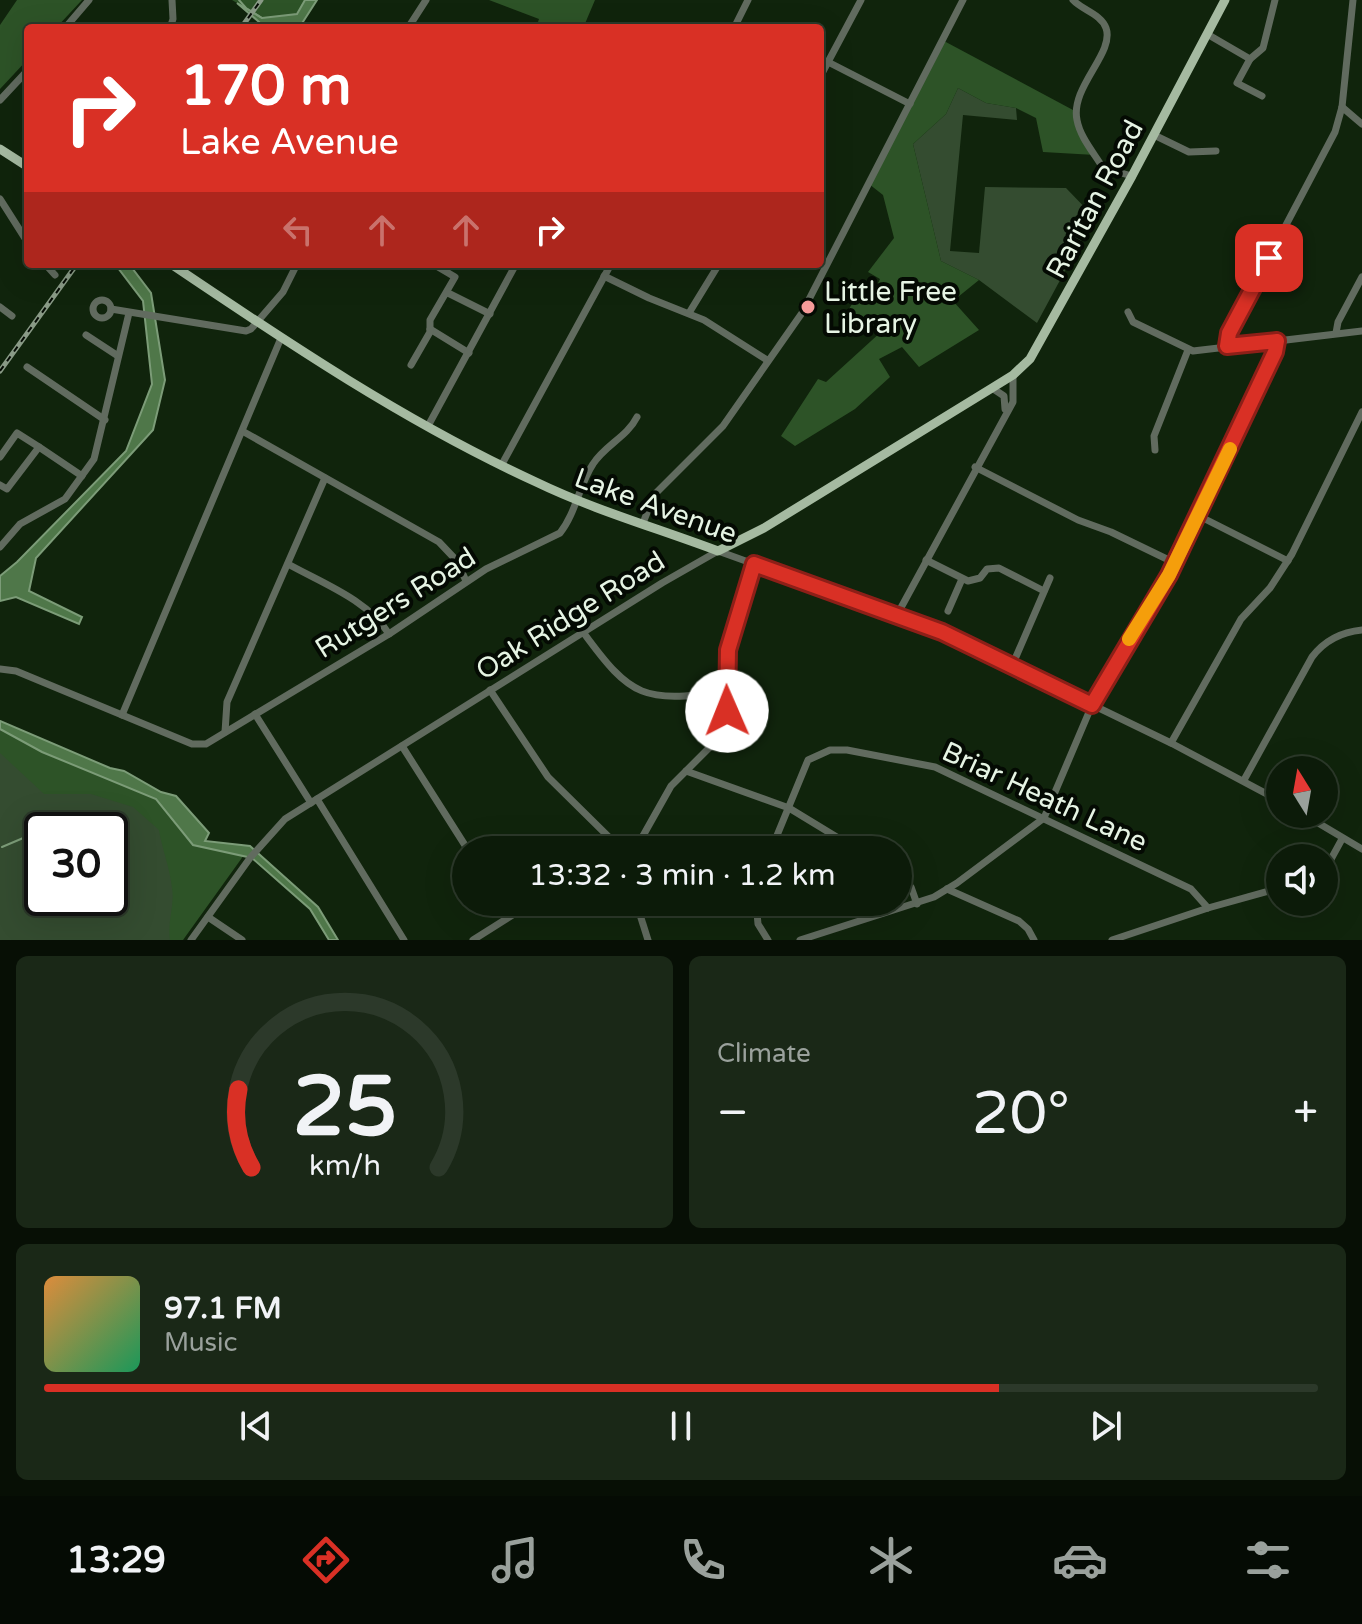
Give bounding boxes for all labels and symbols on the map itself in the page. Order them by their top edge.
street label: Raritan Road [1039,114,1151,284]
pin [1235,224,1303,292]
place label: Little Free Library [824,275,957,341]
marker: Little Free Library [799,298,817,316]
street label: Lake Avenue [570,461,741,551]
street label: Rutgers Road [309,540,482,666]
street label: Oak Ridge Road [470,544,671,688]
position arrow [685,669,769,753]
street label: Briar Heath Lane [937,734,1153,859]
north arrow [1266,756,1338,828]
speed limit sign: 30 [24,812,128,916]

